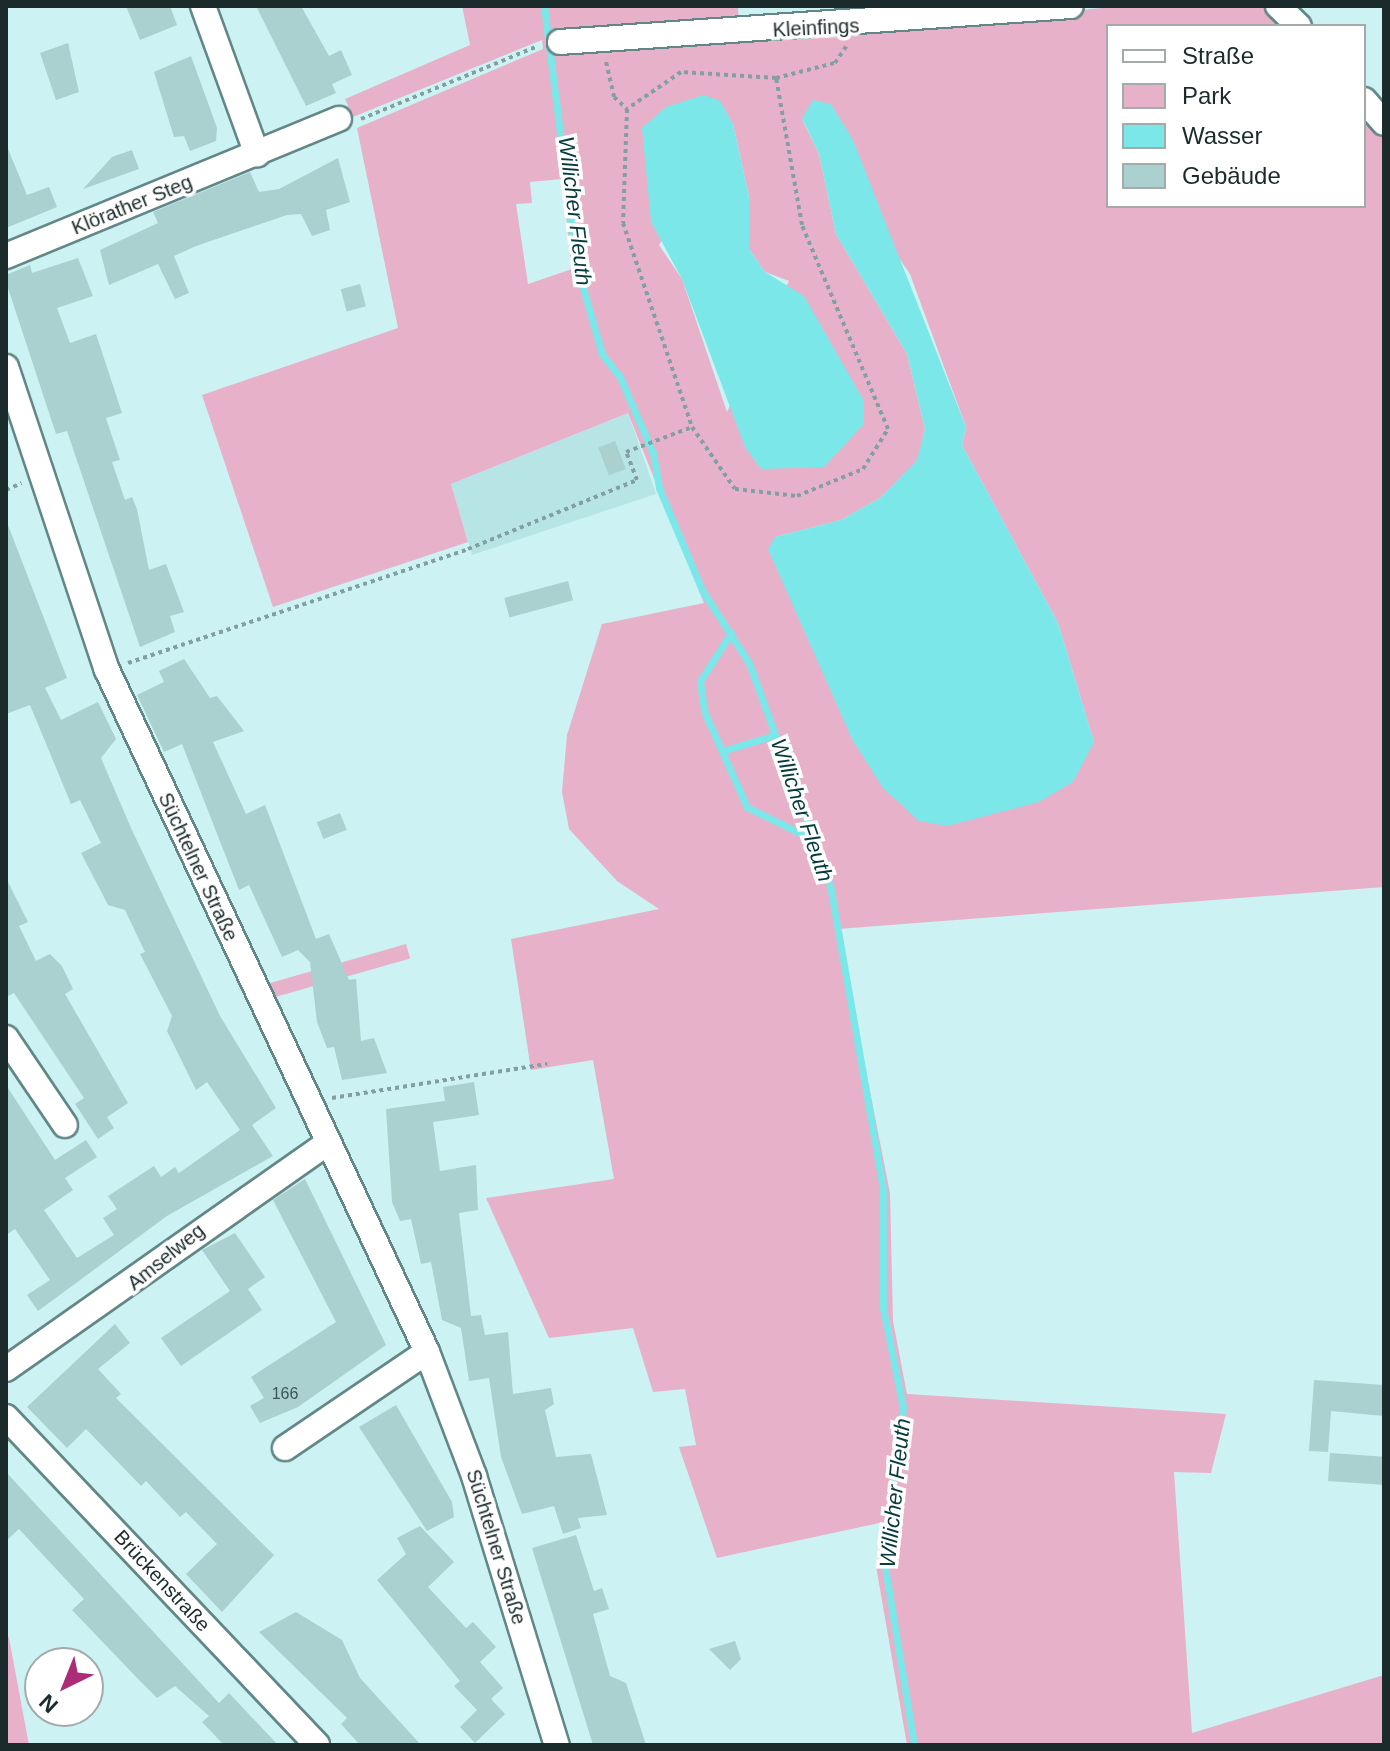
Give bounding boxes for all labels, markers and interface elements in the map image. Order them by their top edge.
street label: Kleinfings [772,14,860,42]
legend [1106,24,1366,208]
text: Straße [1182,42,1254,69]
text: Park [1182,82,1231,109]
text: Wasser [1182,122,1262,149]
water label: Willicher Fleuth [553,135,597,287]
text: Gebäude [1182,162,1281,189]
street label: Klörather Steg [68,170,196,240]
water label: Willicher Fleuth [765,735,839,885]
street label: Süchtelner Straße [153,789,243,945]
street label: Amselweg [123,1219,209,1295]
house number: 166 [272,1384,298,1404]
water label: Willicher Fleuth [874,1417,916,1569]
street label: Süchtelner Straße [461,1466,531,1628]
street label: Brückenstraße [109,1525,215,1637]
north arrow [24,1647,104,1727]
text: N [34,1689,63,1718]

